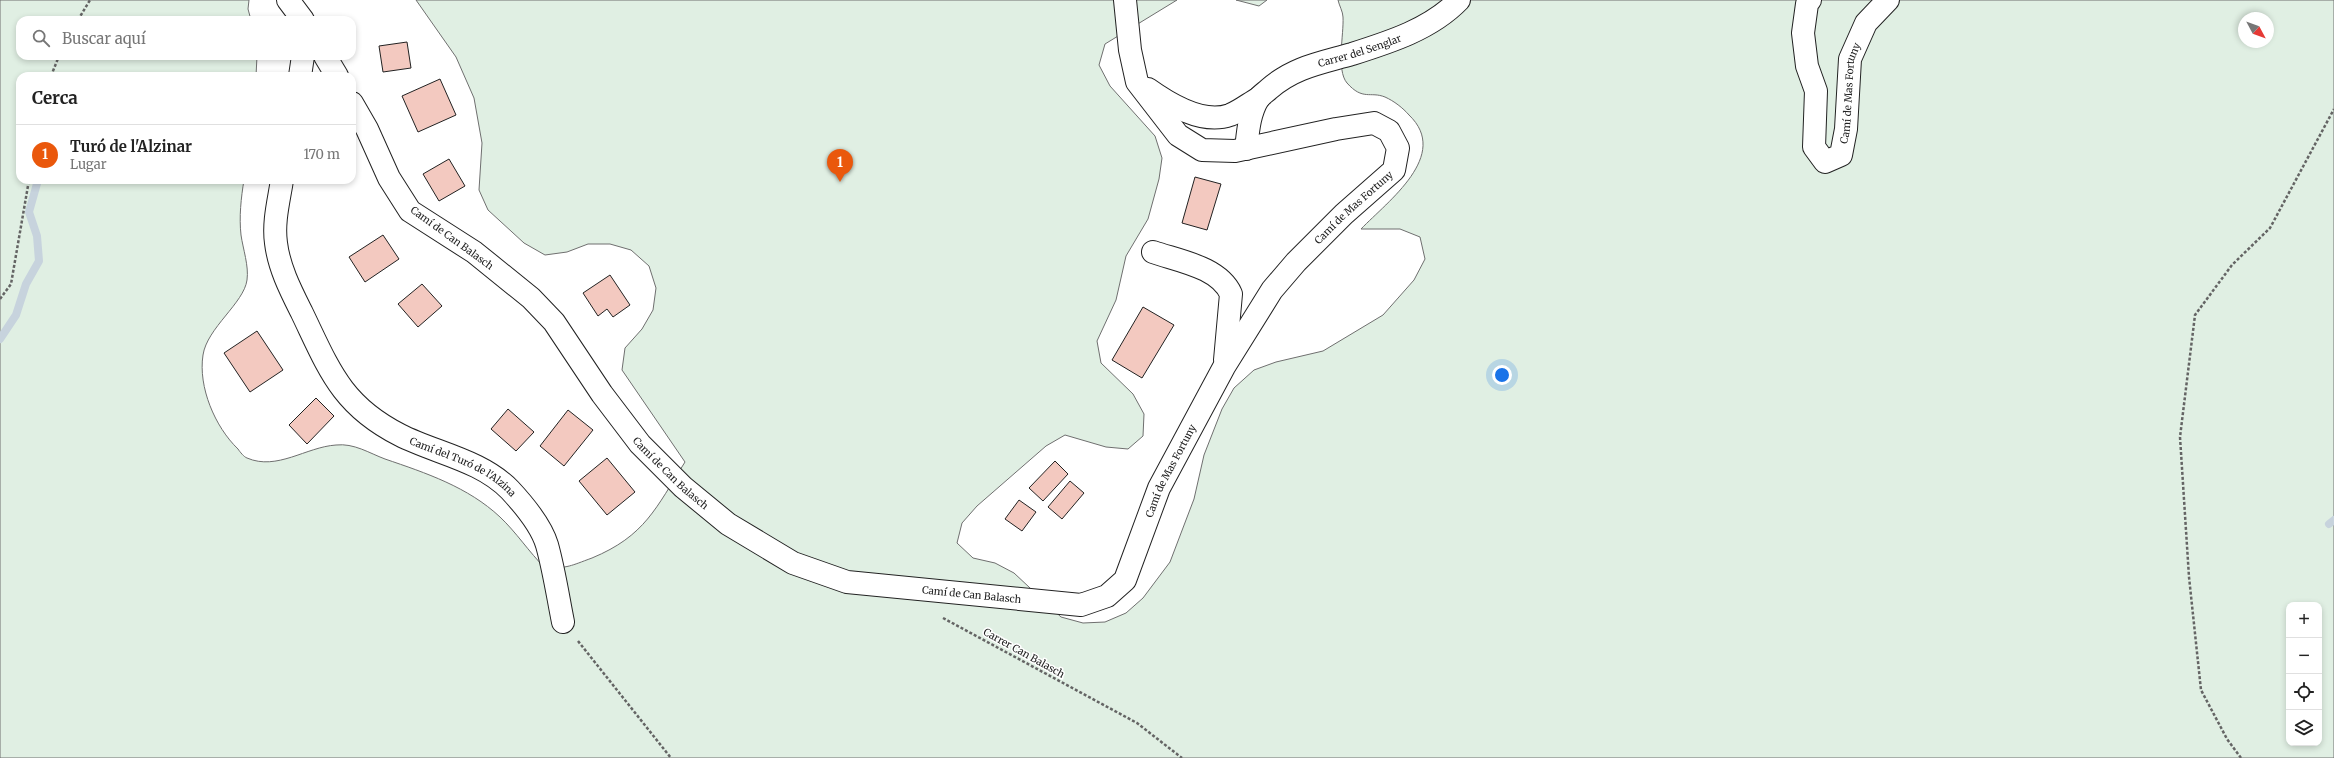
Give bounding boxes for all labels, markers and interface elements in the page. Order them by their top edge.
north arrow [2238,12,2274,48]
search box [16,16,356,60]
icon: search [30,27,52,49]
text: Buscar aquí [62,29,146,48]
street label: Carrer del Senglar [1316,31,1404,70]
street label: Camí de Mas Fortuny [1837,40,1863,145]
text: Cerca [32,87,78,109]
text: Turó de l'Alzinar [70,137,192,156]
text: 1 [42,146,48,163]
text: 170 m [303,146,340,163]
pin: 1 [827,149,853,182]
text: Lugar [70,156,107,173]
street label: Camí de Mas Fortuny [1311,168,1395,247]
street label: Camí de Can Balasch [408,204,496,273]
your location [1492,365,1512,385]
street label: Camí de Mas Fortuny [1142,422,1199,519]
street label: Camí del Turó de l'Alzina [408,434,520,500]
street label: Camí de Can Balasch [630,434,712,512]
street label: Camí de Can Balasch [921,583,1022,606]
map controls [2286,602,2322,746]
button: + [2286,602,2322,638]
street label: Carrer Can Balasch [981,625,1067,681]
button: − [2286,638,2322,674]
button: locate [2286,674,2322,710]
button: layers [2286,710,2322,746]

